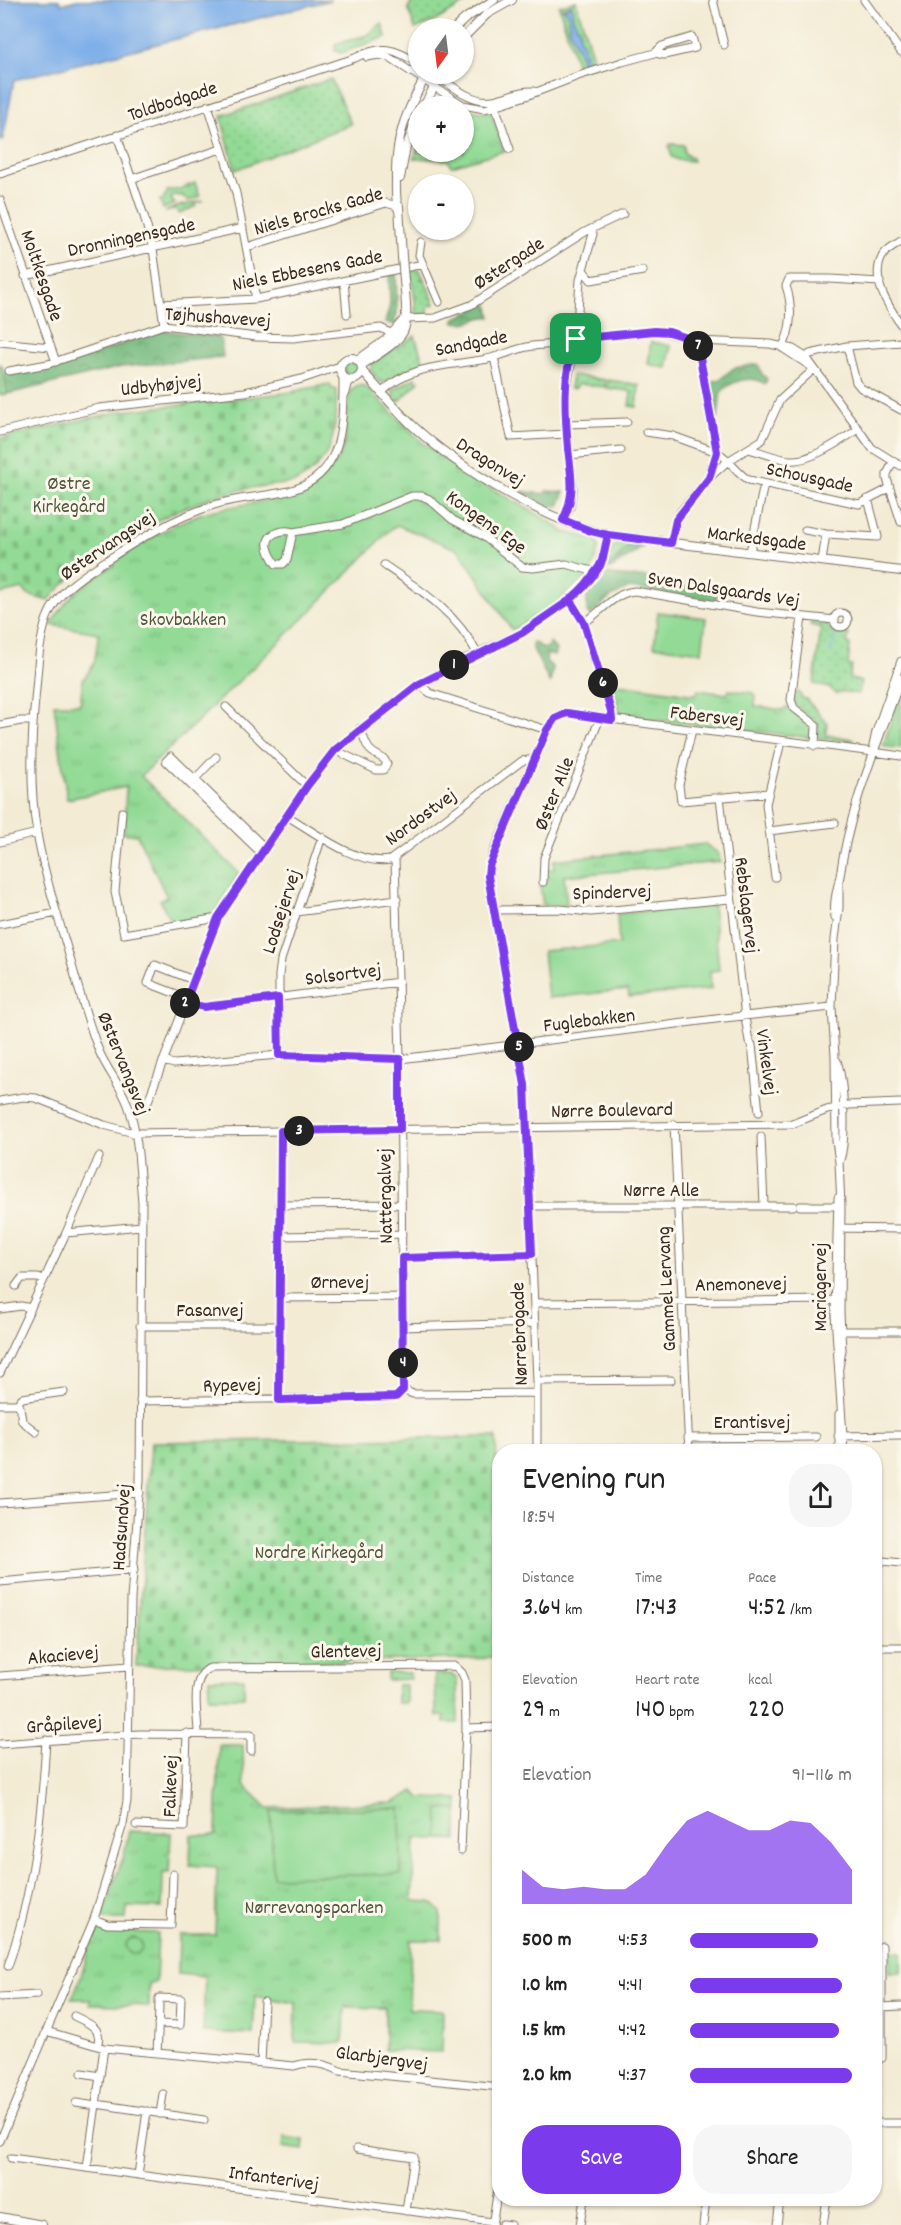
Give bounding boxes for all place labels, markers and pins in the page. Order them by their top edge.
pin [550,313,601,364]
pin: 7 [683,331,713,361]
pin: 1 [439,650,469,680]
pin: 6 [588,668,618,698]
pin: 2 [170,988,200,1018]
pin: 5 [504,1032,534,1062]
pin: 3 [284,1116,314,1146]
pin: 4 [388,1348,418,1378]

